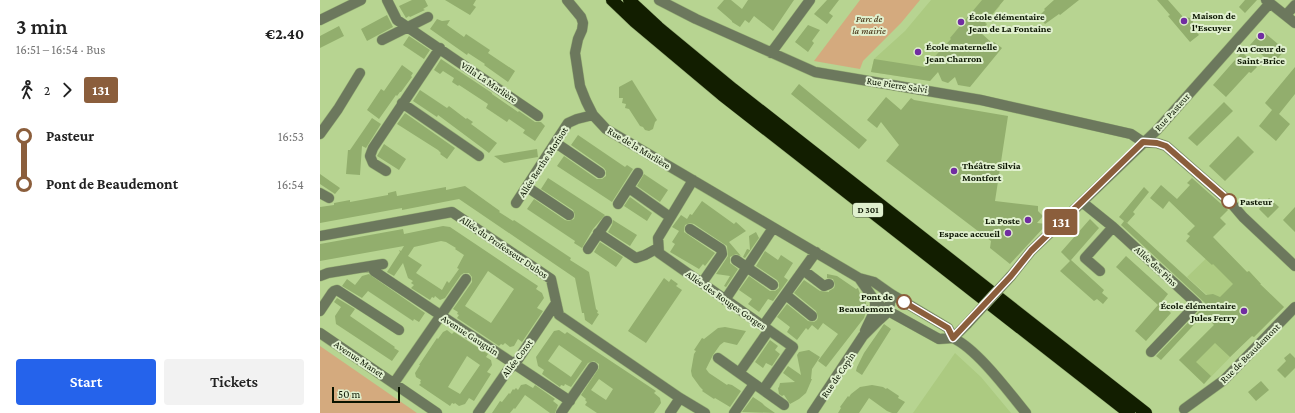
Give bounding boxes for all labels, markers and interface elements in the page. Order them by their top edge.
place label: Maison de l'Escuyer [1192,10,1236,33]
place label: École élémentaire Jean de La Fontaine [968,11,1052,34]
park label: Parc de la mairie [852,13,886,36]
text: 3 min [16,14,68,39]
marker: Maison de l'Escuyer [1179,16,1189,26]
marker: École élémentaire Jean de La Fontaine [956,17,966,27]
text: €2.40 [265,26,304,42]
marker: Au Cœur de Saint-Brice [1256,31,1266,41]
place label: École maternelle Jean Charron [925,41,997,64]
text: 16:51 – 16:54 · Bus [16,42,105,57]
place label: Au Cœur de Saint-Brice [1235,43,1286,66]
marker: École maternelle Jean Charron [913,47,923,57]
street label: Villa La Marlière [459,59,520,105]
street label: Rue Pierre Salvi [866,75,929,95]
icon: walk [16,79,38,101]
icon: forward [56,79,78,101]
text: 131 [92,82,110,98]
text: 2 [44,83,50,98]
street label: Rue Pasteur [1152,91,1192,133]
street label: Allée Berthe Morisot [516,124,570,199]
street label: Rue de la Marlière [606,125,673,171]
text: Pasteur [46,128,94,144]
text: 16:53 [278,129,304,144]
place label: Théâtre Silvia Montfort [962,160,1021,183]
marker: Théâtre Silvia Montfort [949,166,959,176]
text: Pont de Beaudemont [46,176,178,192]
text: 16:54 [277,177,304,192]
marker: Pasteur [1221,193,1237,209]
place label: Pasteur [1240,196,1272,207]
road number: D 301 [853,203,883,217]
line badge: 131 [1038,209,1084,235]
street label: Allée du Professeur Dubos [458,213,550,281]
text: 131 [1052,214,1070,230]
place label: La Poste [985,215,1020,226]
marker: La Poste [1023,215,1033,225]
place label: Espace accueil [939,228,1000,239]
marker: Espace accueil [1003,228,1013,238]
street label: Allée des Pins [1133,244,1180,288]
street label: Allée des Rouges Gorges [684,268,768,332]
place label: Pont de Beaudemont [839,291,893,314]
marker: Pont de Beaudemont [896,294,912,310]
place label: École élémentaire Jules Ferry [1160,300,1236,323]
marker: École élémentaire Jules Ferry [1239,306,1249,316]
street label: Avenue Gauguin [439,312,501,358]
street label: Rue de Beaudemont [1218,320,1283,385]
street label: Allée Corot [499,337,535,379]
street label: Avenue Manet [332,338,386,380]
street label: Rue de Copin [819,350,858,400]
button: Start [16,359,156,405]
button: Tickets [164,359,304,405]
scale bar [332,385,400,404]
text: 50 m [338,388,360,400]

